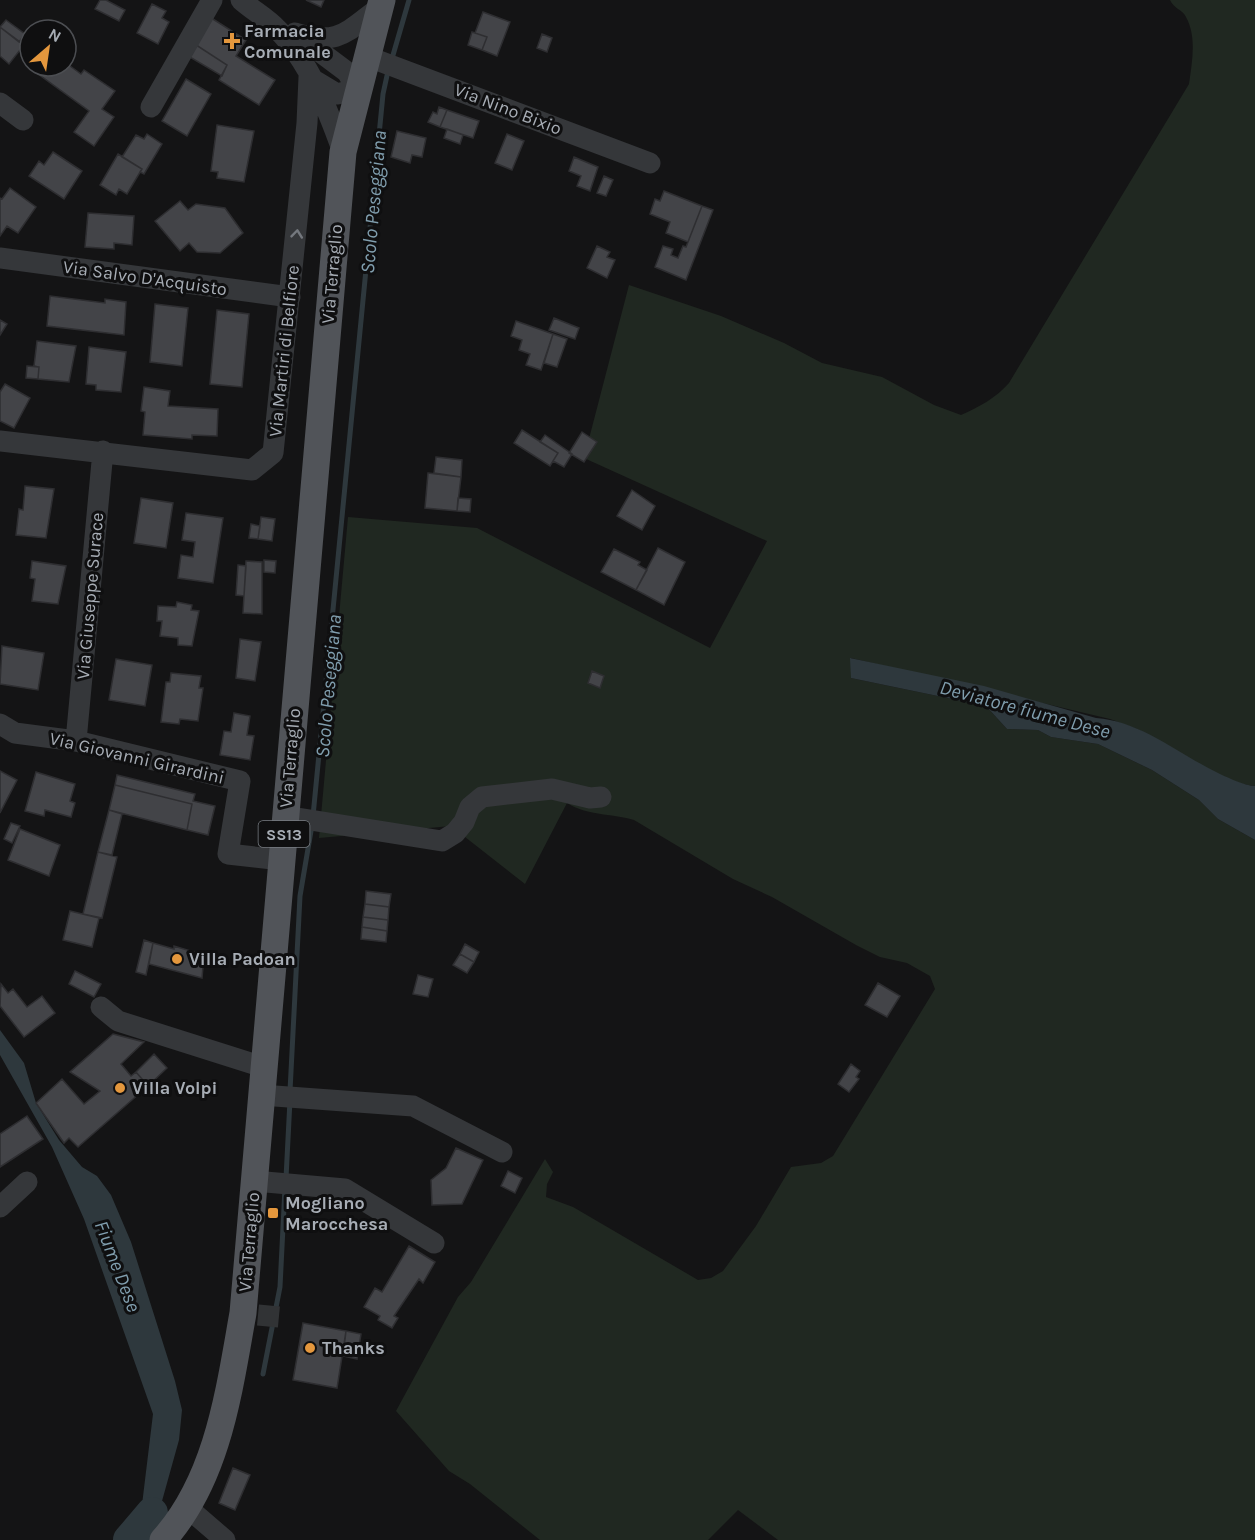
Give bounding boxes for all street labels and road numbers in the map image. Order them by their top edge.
street label: Via Nino Bixio [451,78,565,140]
street label: Via Terraglio [317,223,347,325]
street label: Via Salvo D'Acquisto [62,256,228,300]
street label: Via Martiri di Belfiore [264,264,304,438]
street label: Via Giuseppe Surace [72,512,108,680]
street label: Via Terraglio [275,707,305,809]
street label: Via Giovanni Girardini [47,727,227,789]
road number: SS13 [258,821,310,847]
street label: Via Terraglio [234,1191,264,1293]

